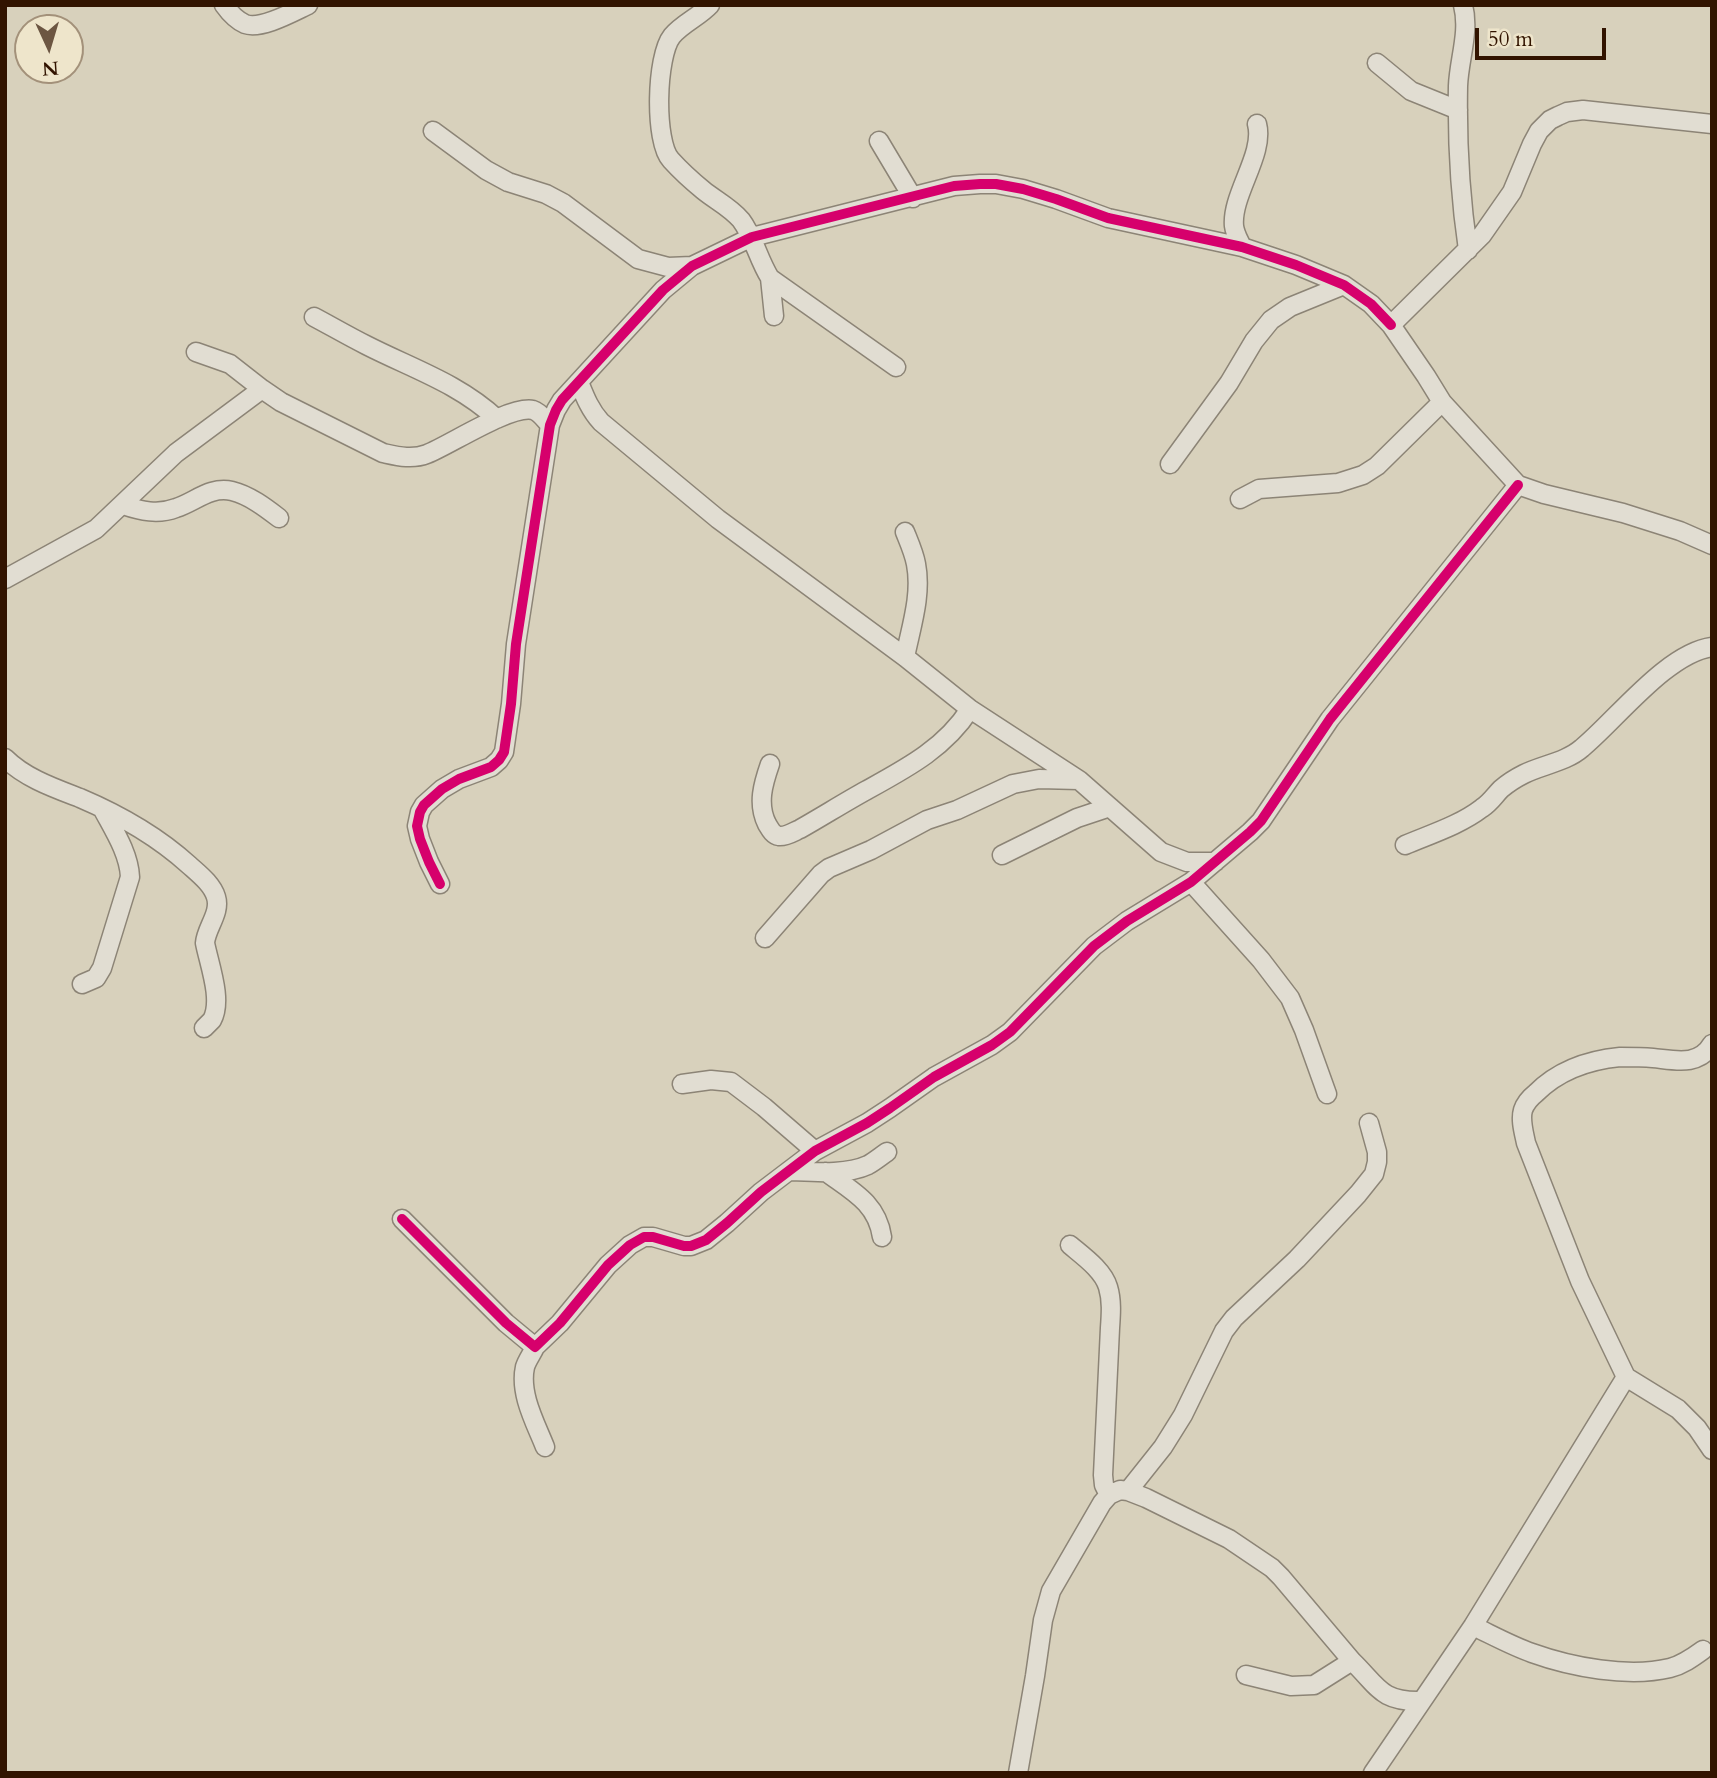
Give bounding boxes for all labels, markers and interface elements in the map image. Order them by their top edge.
north arrow [14,14,84,84]
scale bar [1479,14,1610,58]
text: 50 m [1488,25,1533,54]
text: N [41,54,59,81]

